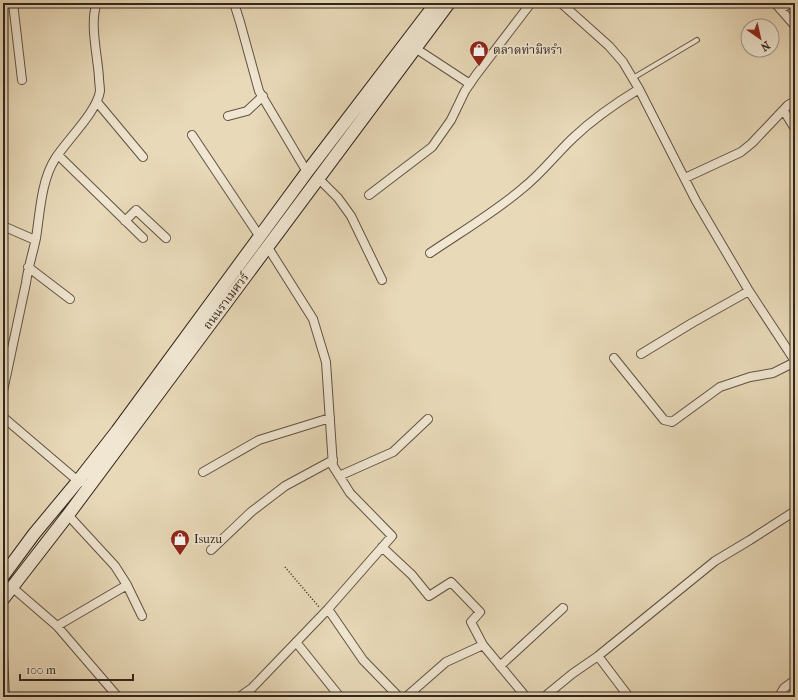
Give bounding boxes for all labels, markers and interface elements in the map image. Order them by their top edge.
north arrow [740,18,780,58]
text: N [758,38,772,54]
shop icon: ตลาดท่ามิหรำ [468,39,490,67]
place label: ตลาดท่ามิหรำ [493,43,562,57]
street label: ถนนราเมศวร์ [200,270,252,332]
shop icon: Isuzu [169,528,191,556]
place label: Isuzu [194,532,222,546]
scale bar [20,656,133,682]
text: 100 m [26,663,56,677]

